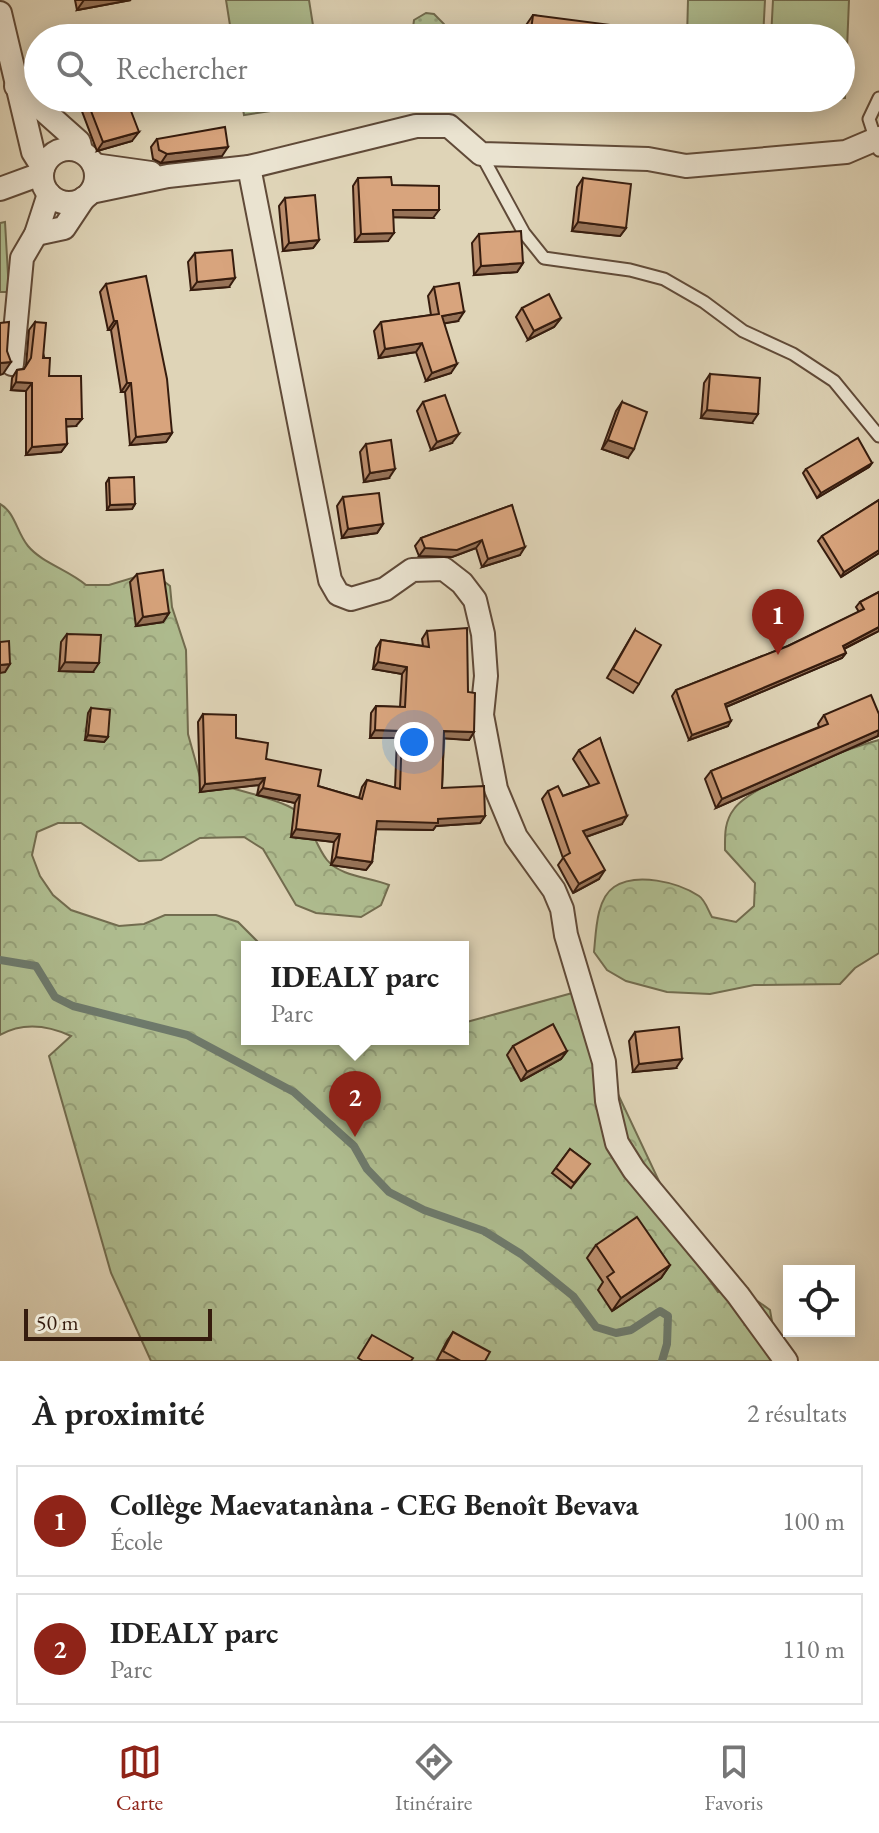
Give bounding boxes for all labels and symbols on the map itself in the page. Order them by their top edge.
pin: 1 [752,589,804,655]
your location [394,722,434,762]
pin: 2 [329,1071,381,1137]
scale bar [24,1305,212,1341]

